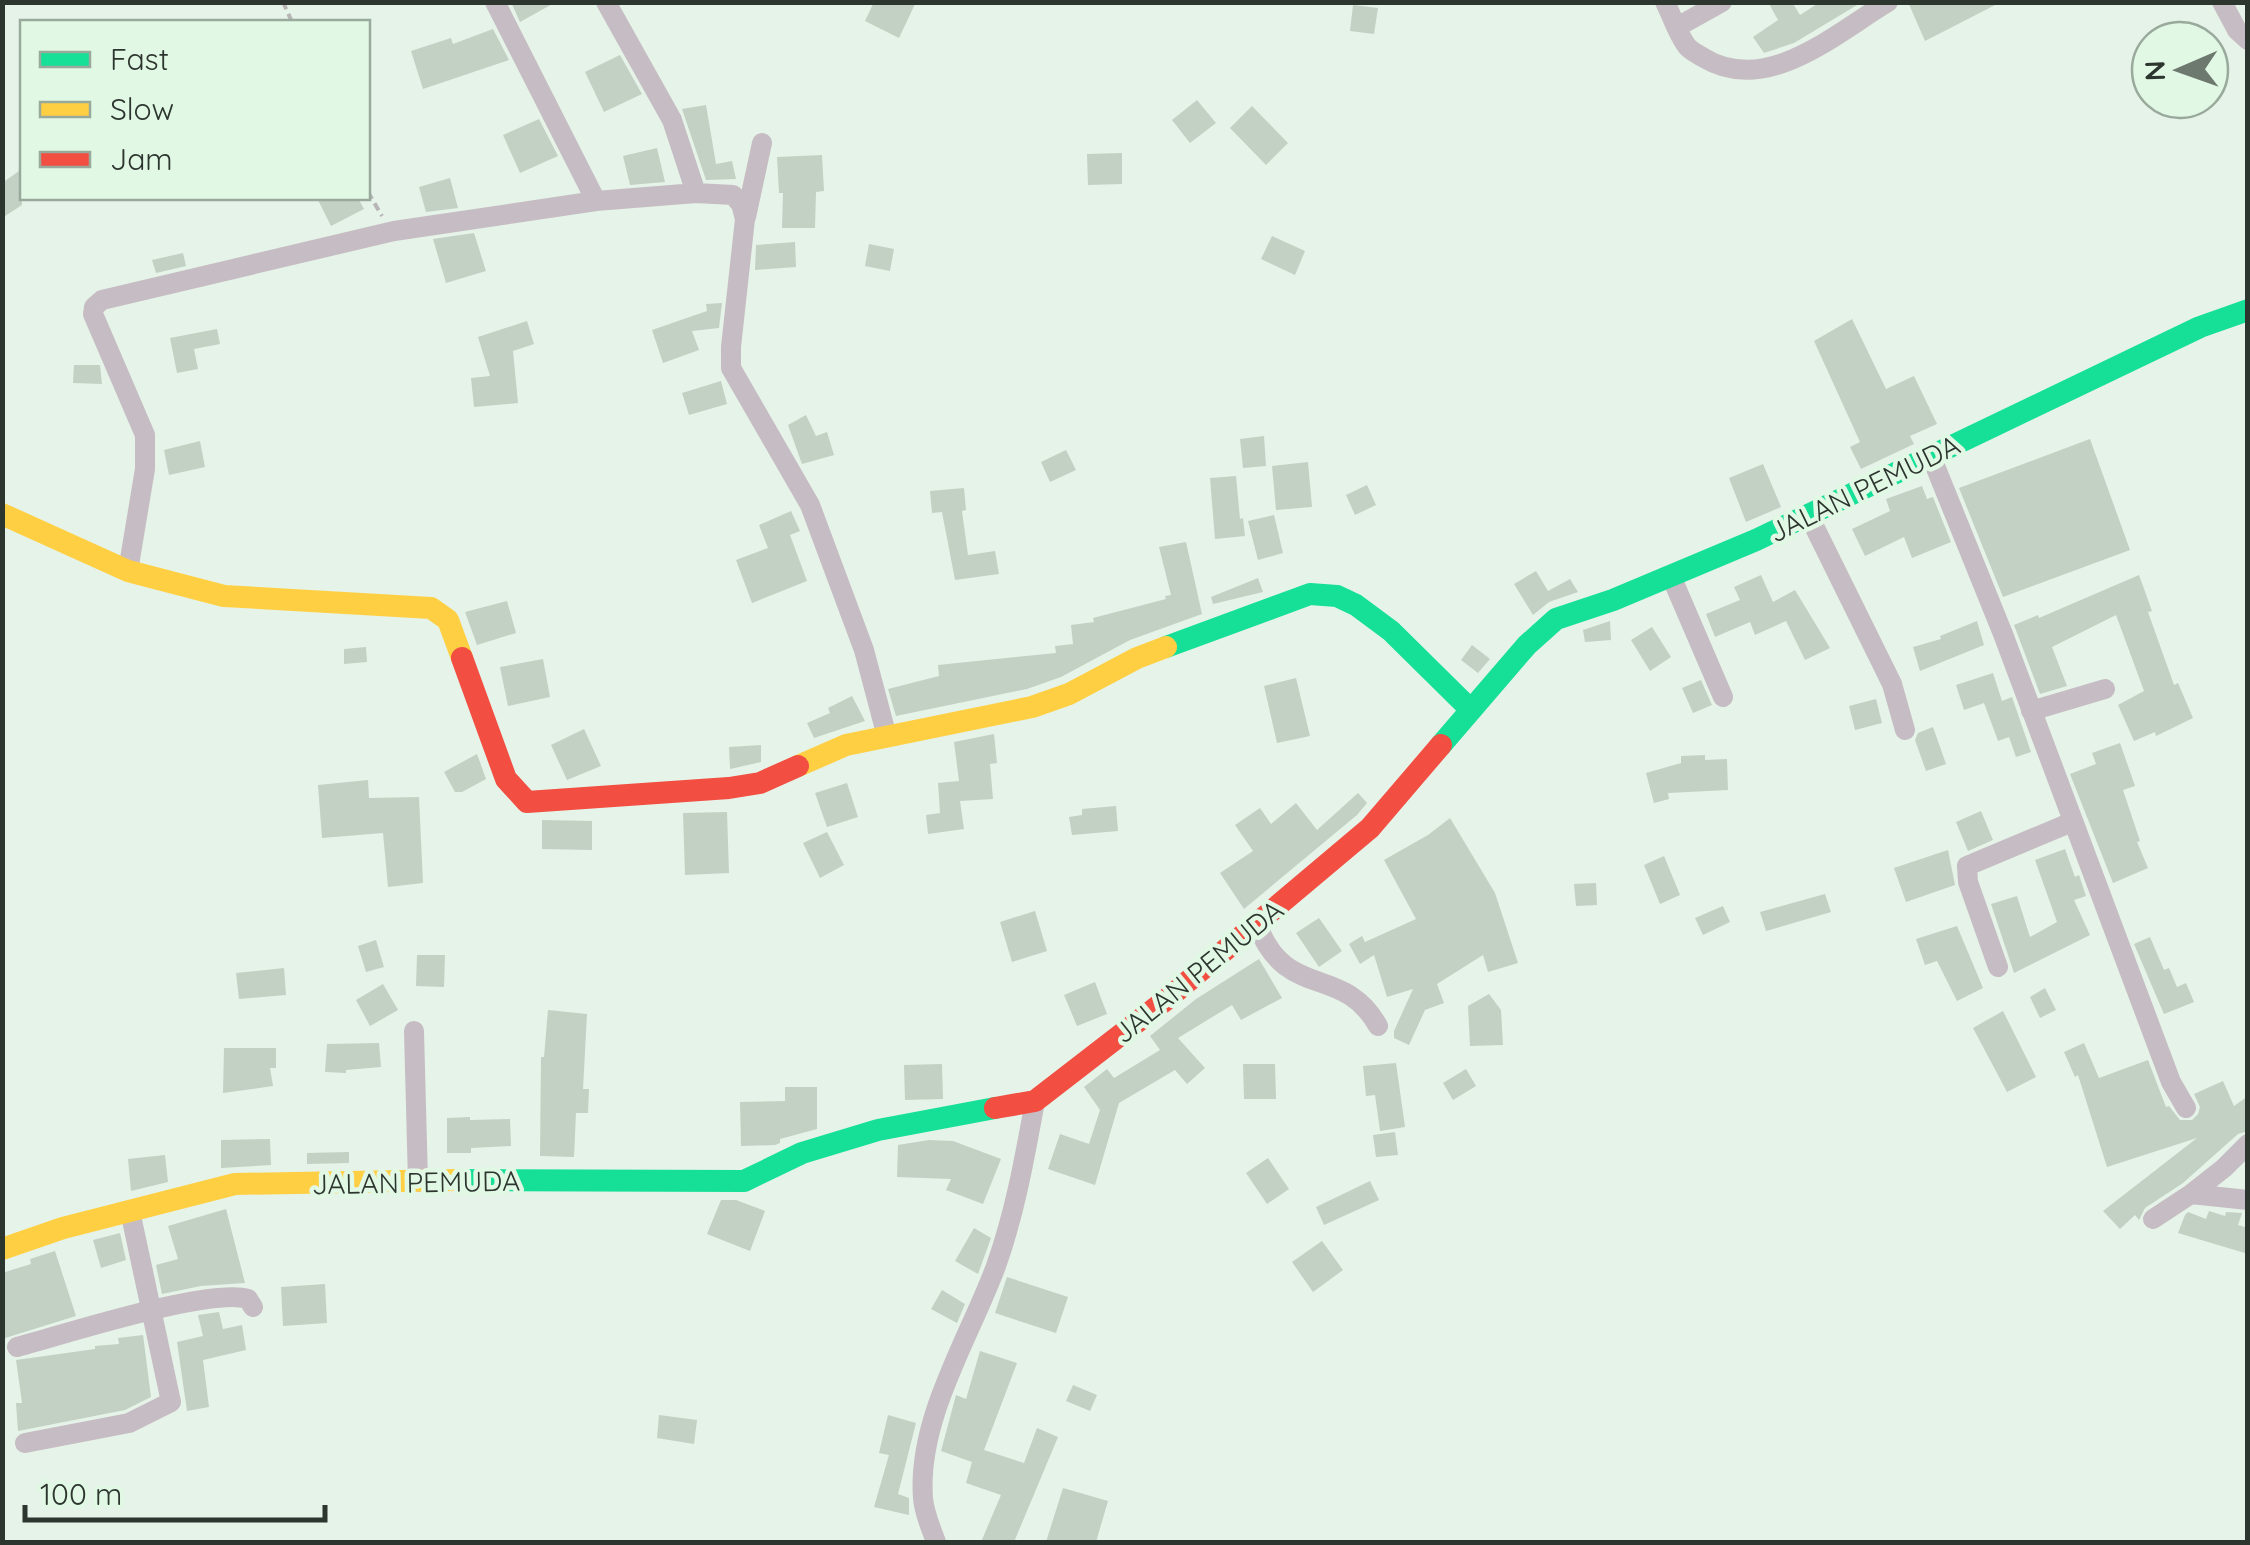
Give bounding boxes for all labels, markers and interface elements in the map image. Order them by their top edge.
legend [20,20,370,200]
north arrow [2130,20,2230,120]
text: Fast [110,40,169,78]
text: N [2137,60,2172,82]
text: Slow [110,90,174,128]
text: Jam [110,140,173,178]
street label: JALAN PEMUDA [1763,427,1965,549]
street label: JALAN PEMUDA [1106,892,1290,1050]
street label: JALAN PEMUDA [311,1163,521,1201]
scale bar [25,1460,325,1522]
text: 100 m [40,1475,122,1513]

